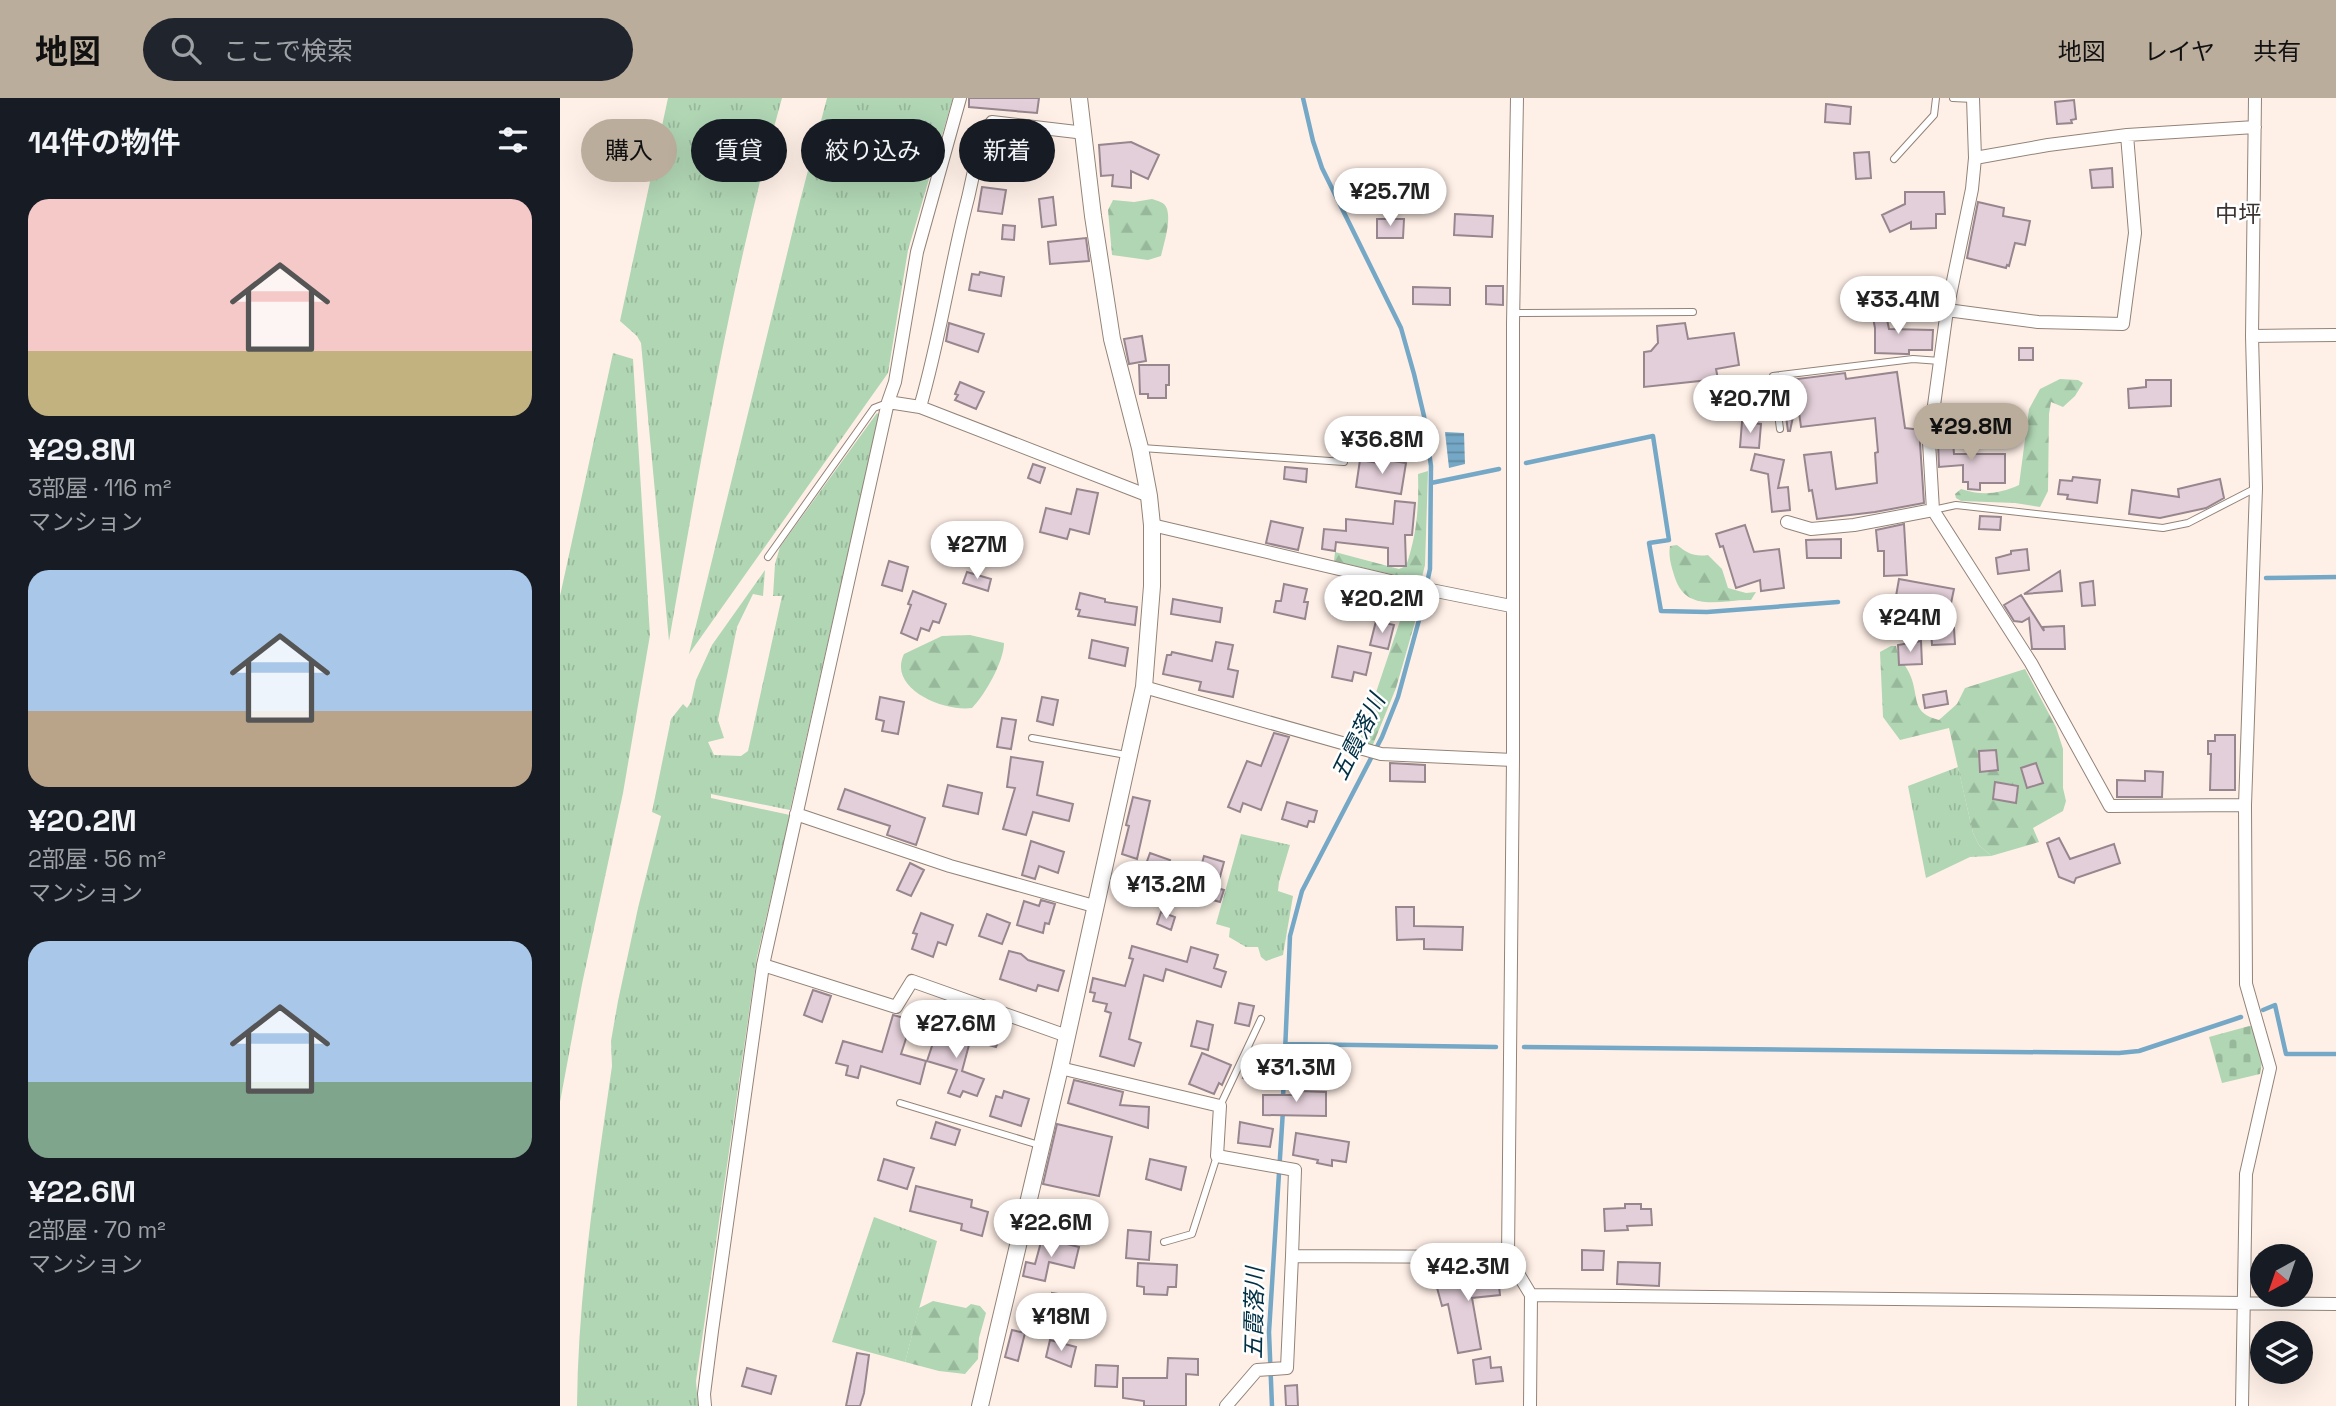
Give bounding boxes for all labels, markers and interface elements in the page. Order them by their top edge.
search box [143,18,633,81]
icon: search [167,30,205,68]
text: 地図 [35,31,101,73]
text: ここで検索 [223,34,353,68]
text: 地図 [2058,36,2106,67]
text: レイヤ [2144,36,2215,67]
text: 共有 [2253,36,2301,67]
chip: 購入 [581,119,677,182]
chip: 賃貸 [691,119,787,182]
chip: 絞り込み [801,119,945,182]
chip: 新着 [959,119,1055,182]
icon: filters [494,121,532,159]
text: 14件の物件 [28,123,181,162]
pin: ¥25.7M [1333,169,1447,228]
text: ¥25.7M [1350,176,1430,206]
district label: 中坪 [2215,199,2261,229]
icon: home [217,244,343,370]
pin: ¥33.4M [1841,276,1955,336]
text: ¥33.4M [1856,284,1940,314]
pin: ¥20.7M [1693,376,1807,435]
text: ¥20.7M [1709,383,1791,413]
pin: ¥29.8M [1914,404,2028,463]
text: ¥29.8M [1930,411,2012,441]
pin: ¥36.8M [1325,416,1439,476]
text: ¥36.8M [1340,424,1424,454]
text: ¥29.8M [28,430,136,469]
text: 3部屋 · 116 m² [28,473,171,503]
text: マンション [28,507,143,537]
pin: ¥27M [936,522,1018,581]
text: ¥27M [947,529,1007,559]
pin: ¥20.2M [1325,575,1439,635]
text: ¥20.2M [1340,583,1424,613]
pin: ¥24M [1869,594,1951,654]
text: ¥24M [1879,602,1941,632]
icon: home [217,615,343,741]
water label: 五霞落川 [1324,686,1393,785]
text: ¥20.2M [28,801,137,840]
text: 2部屋 · 56 m² [28,844,166,874]
pin: ¥13.2M [1109,862,1223,921]
text: ¥13.2M [1126,869,1206,899]
text: マンション [28,878,143,908]
icon: home [217,986,343,1112]
pin: ¥27.6M [899,1000,1013,1060]
text: ¥27.6M [916,1008,996,1038]
pin: ¥31.3M [1239,1044,1353,1104]
text: ¥31.3M [1256,1052,1336,1082]
text: ¥22.6M [28,1172,136,1211]
pin: ¥22.6M [994,1200,1108,1259]
text: ¥22.6M [1010,1207,1092,1237]
text: 2部屋 · 70 m² [28,1215,166,1245]
pin: ¥42.3M [1411,1244,1525,1303]
north arrow [2250,1244,2314,1307]
map controls [2250,1244,2313,1384]
text: マンション [28,1249,143,1279]
text: ¥42.3M [1426,1251,1510,1281]
water label: 五霞落川 [1238,1264,1270,1359]
pin: ¥18M [1020,1294,1102,1353]
text: ¥18M [1032,1301,1090,1331]
button: layers [2250,1321,2313,1384]

